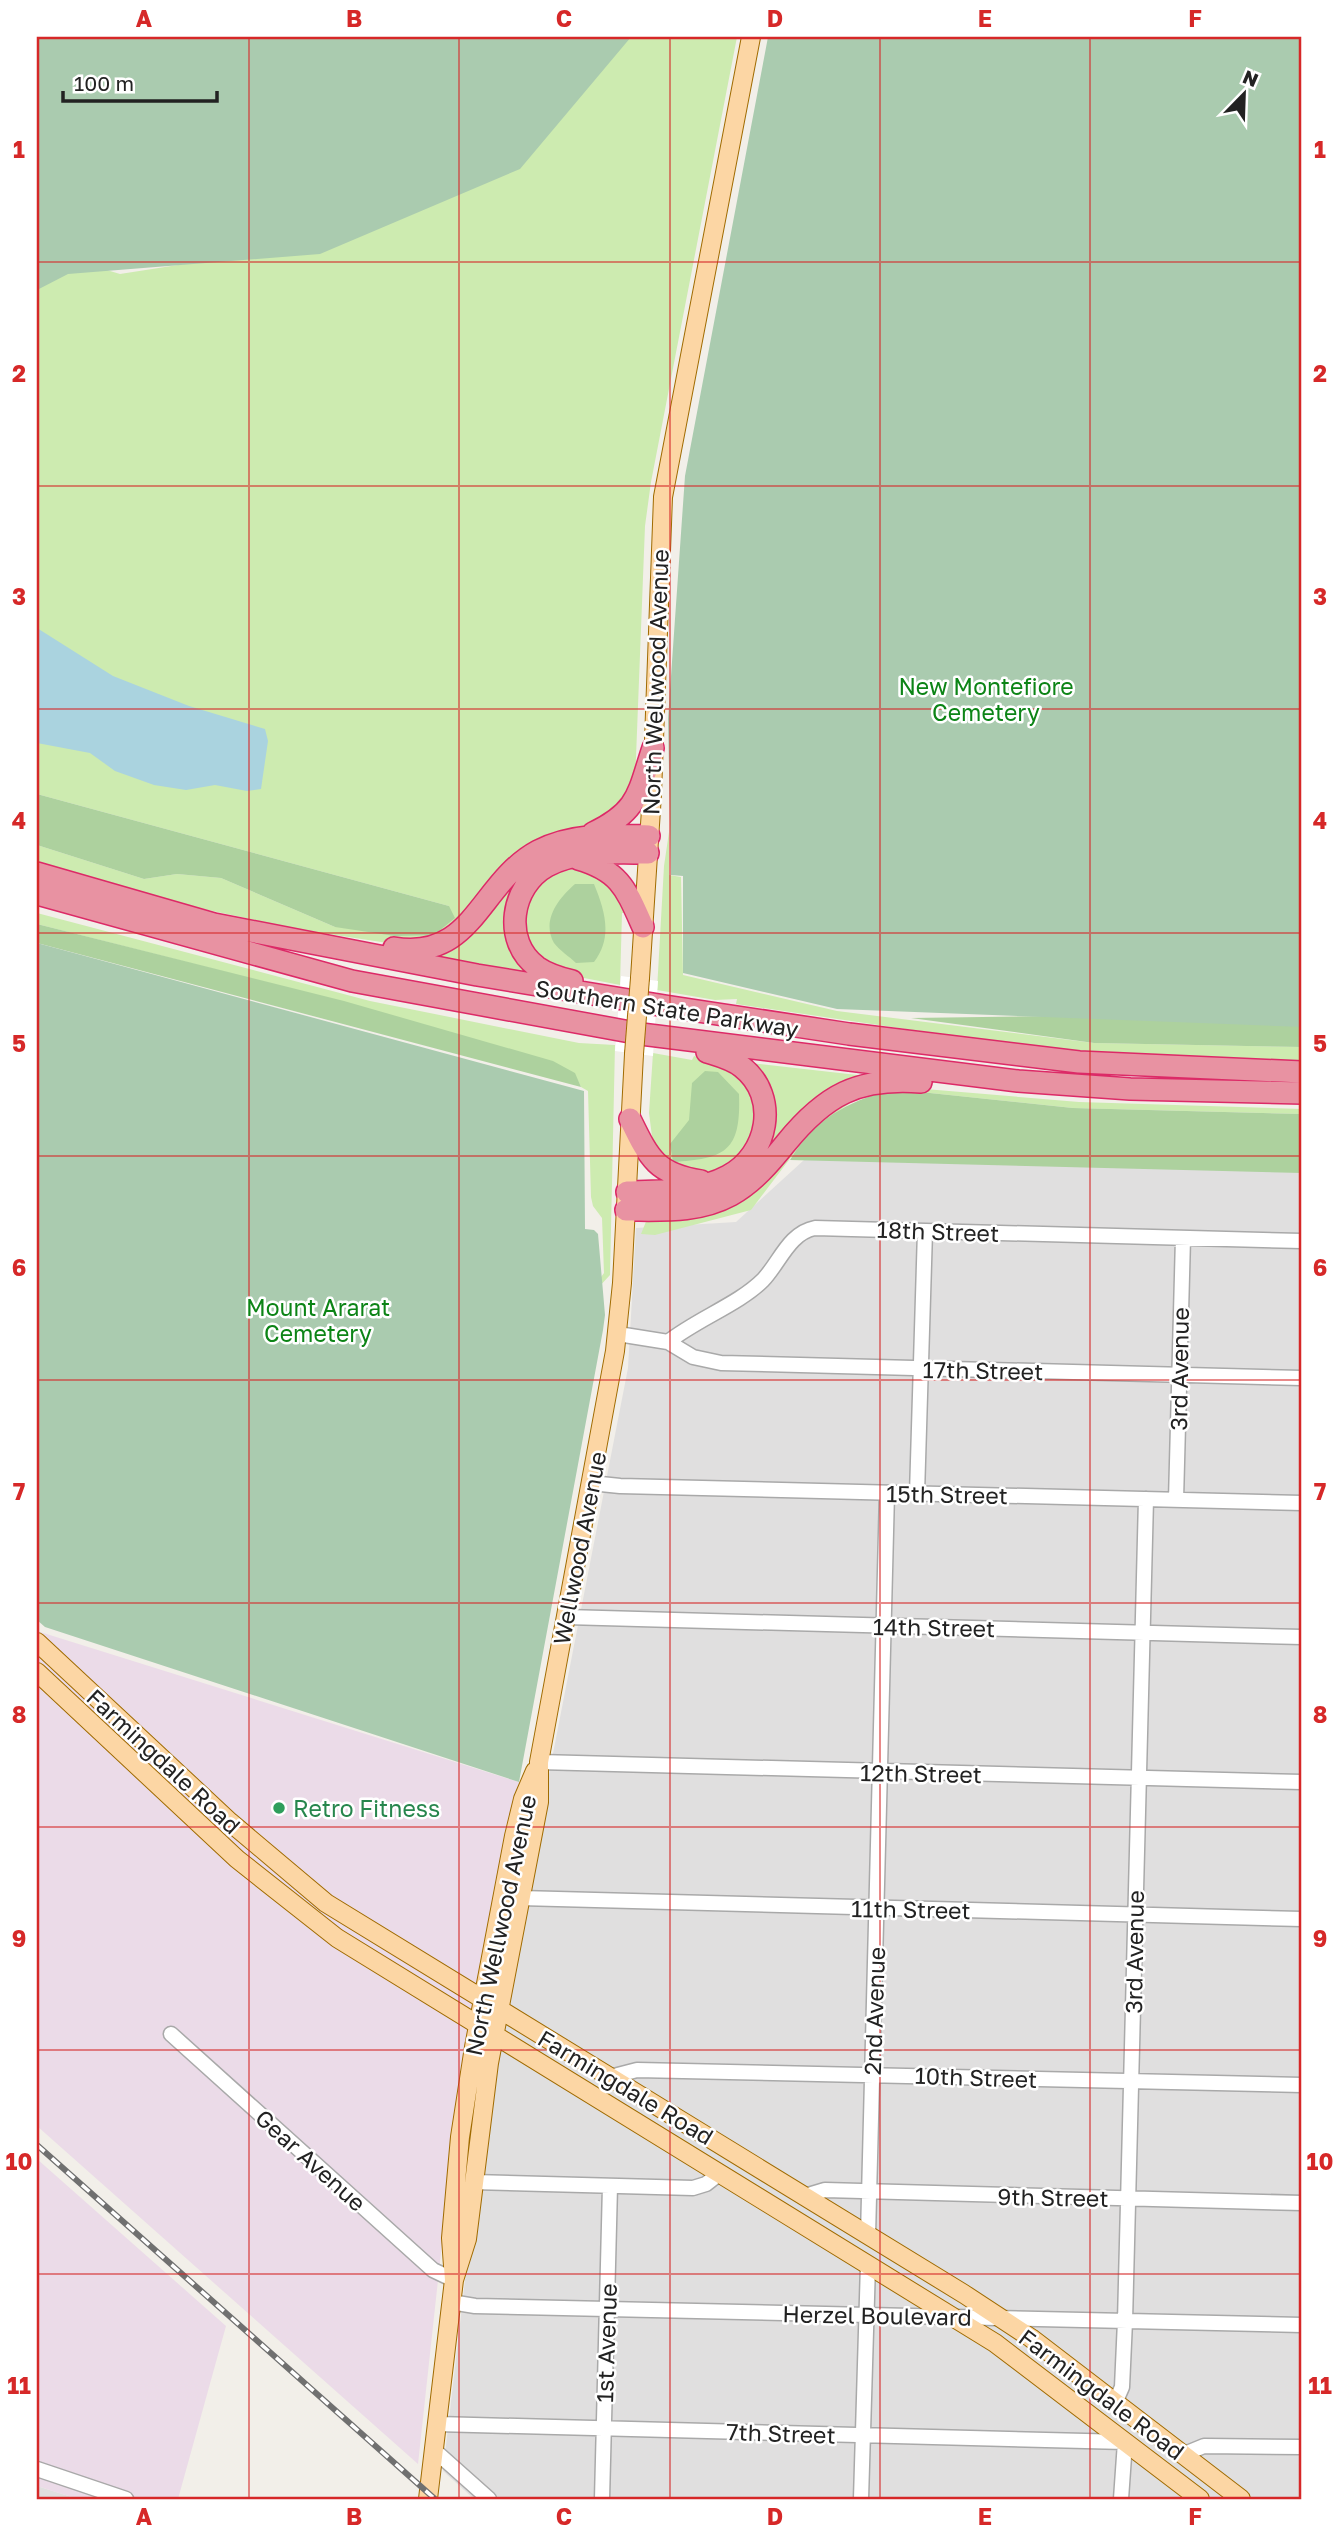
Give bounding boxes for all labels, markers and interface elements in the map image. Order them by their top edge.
text: A [136,4,153,32]
text: B [346,4,362,32]
text: C [556,4,572,32]
text: D [767,4,783,32]
text: E [978,4,992,32]
text: F [1188,4,1202,32]
scale bar [63,60,217,104]
north arrow [1210,60,1280,130]
text: N [1240,64,1262,91]
text: 100 m [74,70,134,96]
text: 1 [13,135,25,163]
text: 1 [1314,135,1326,163]
text: 2 [12,359,26,387]
text: 2 [1313,359,1327,387]
street label: North Wellwood Avenue [636,549,674,815]
text: 3 [12,582,26,610]
text: 3 [1313,582,1327,610]
park label: New Montefiore Cemetery [898,672,1074,726]
text: 4 [12,806,26,834]
text: 4 [1313,806,1327,834]
street label: Southern State Parkway [533,973,801,1043]
text: 5 [12,1029,26,1057]
text: 5 [1313,1029,1327,1057]
street label: 18th Street [876,1215,1000,1247]
text: 6 [12,1253,26,1281]
text: 6 [1313,1253,1327,1281]
park label: Mount Ararat Cemetery [246,1293,390,1347]
street label: 3rd Avenue [1164,1307,1194,1431]
street label: 17th Street [922,1355,1044,1385]
street label: Wellwood Avenue [547,1449,611,1647]
text: 7 [13,1477,25,1505]
text: 7 [1314,1477,1326,1505]
street label: 15th Street [886,1479,1008,1509]
street label: 14th Street [873,1612,995,1642]
street label: Farmingdale Road [81,1683,247,1839]
text: 8 [12,1700,26,1728]
text: 8 [1313,1700,1327,1728]
street label: 12th Street [860,1758,982,1788]
street label: North Wellwood Avenue [459,1792,541,2058]
place label: Retro Fitness [293,1794,440,1822]
marker: Retro Fitness [271,1800,287,1816]
street label: 3rd Avenue [1119,1890,1149,2014]
street label: 11th Street [851,1894,971,1924]
text: 9 [12,1924,26,1952]
text: 9 [1313,1924,1327,1952]
street label: 2nd Avenue [858,1946,890,2076]
street label: Farmingdale Road [533,2024,719,2150]
street label: 10th Street [914,2061,1038,2093]
street label: Gear Avenue [250,2103,372,2217]
text: 10 [6,2147,32,2175]
text: 10 [1307,2147,1333,2175]
street label: 9th Street [997,2182,1109,2212]
street label: 1st Avenue [590,2283,622,2403]
street label: Herzel Boulevard [782,2299,972,2331]
street label: Farmingdale Road [1014,2323,1190,2465]
text: 11 [7,2371,31,2399]
text: 11 [1308,2371,1332,2399]
street label: 7th Street [726,2417,836,2449]
text: A [136,2502,153,2530]
text: B [346,2502,362,2530]
text: C [556,2502,572,2530]
text: D [767,2502,783,2530]
text: E [978,2502,992,2530]
text: F [1188,2502,1202,2530]

